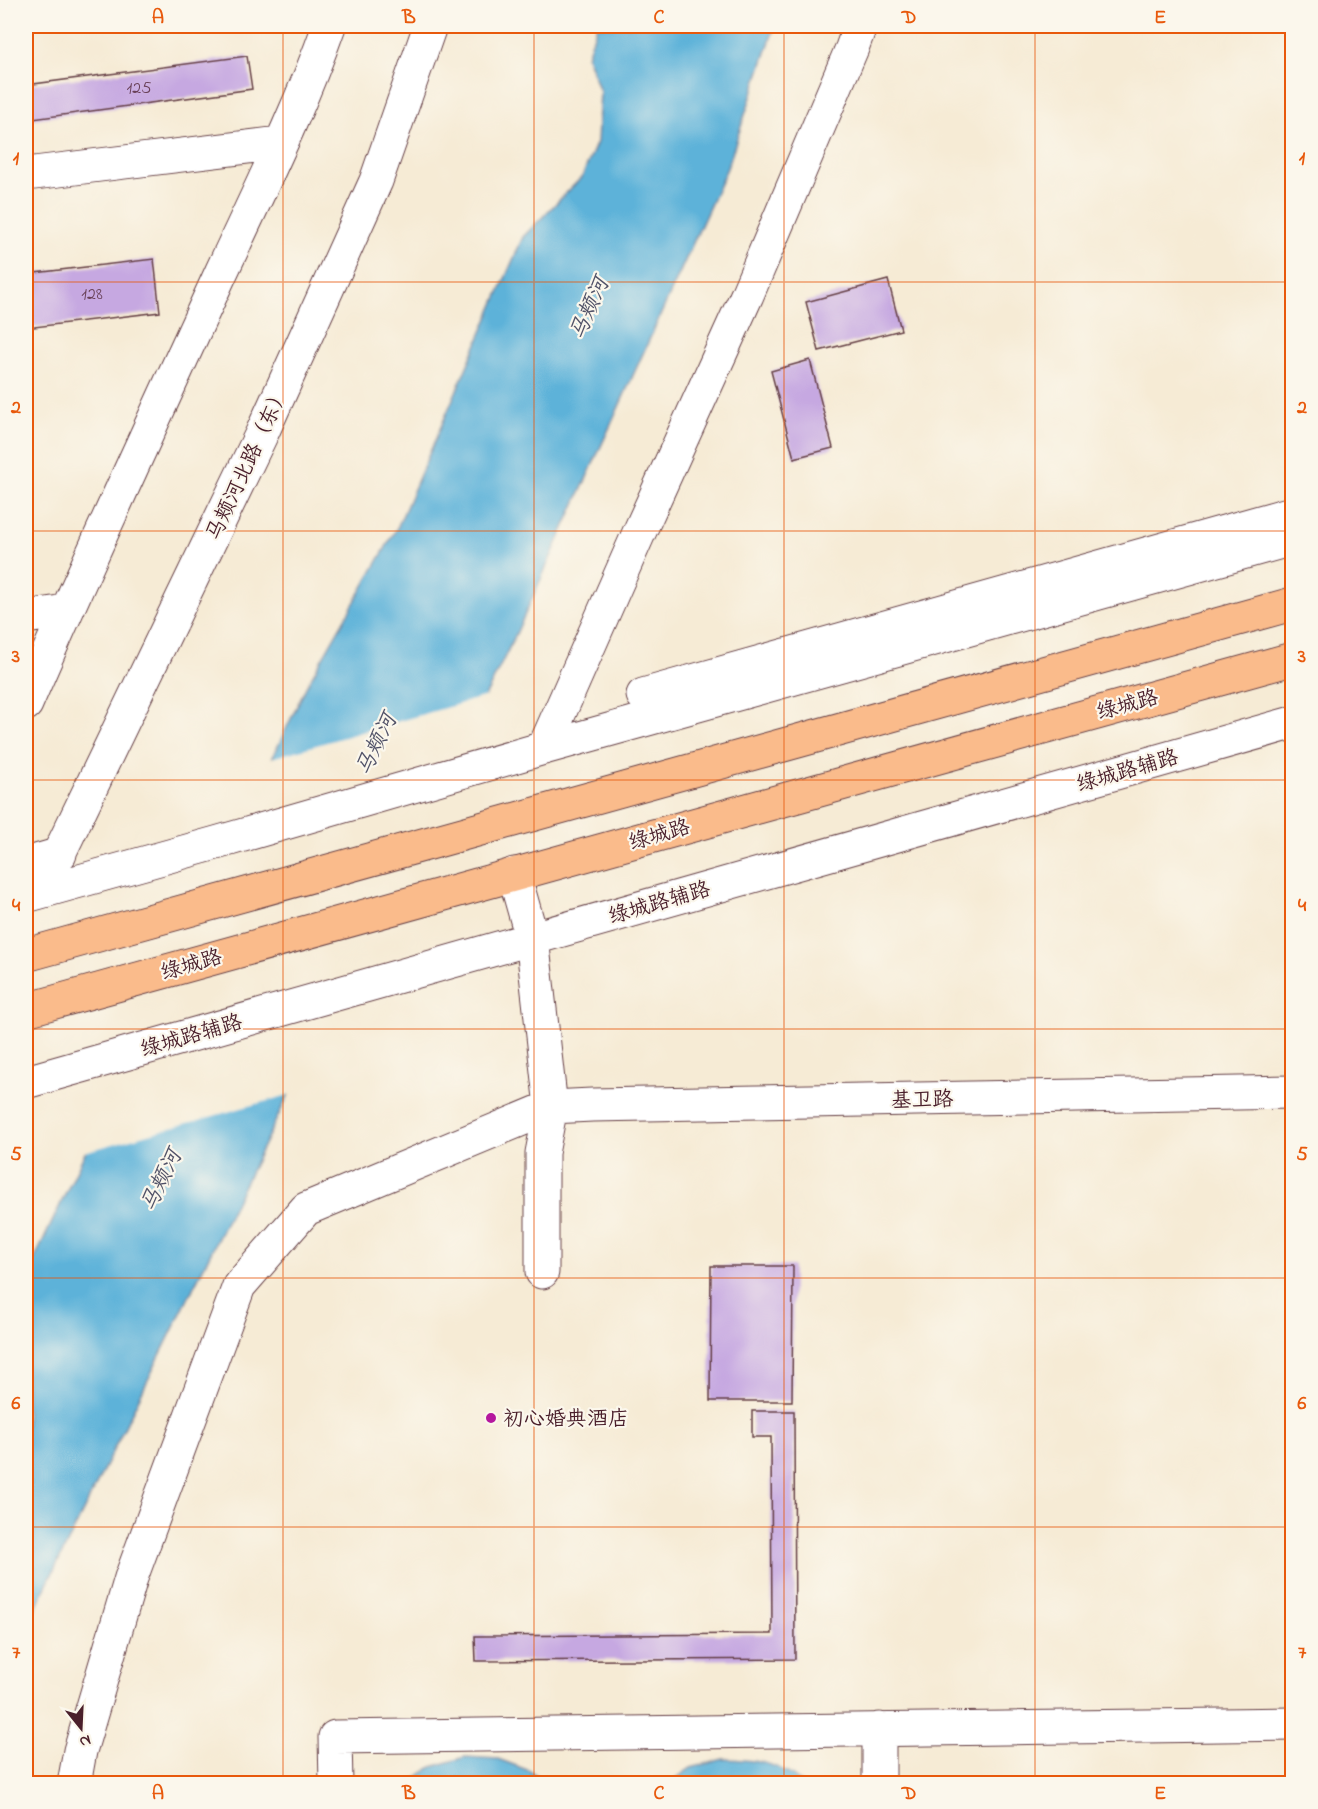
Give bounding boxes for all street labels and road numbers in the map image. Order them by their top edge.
street label: 马颊河北路（东） [200,381,298,546]
street label: 绿城路 [1093,683,1162,729]
street label: 绿城路辅路 [1073,743,1182,801]
street label: 绿城路 [625,813,694,859]
street label: 绿城路辅路 [605,875,714,933]
street label: 绿城路 [157,943,226,989]
street label: 绿城路辅路 [137,1008,246,1066]
street label: 基卫路 [890,1085,954,1117]

